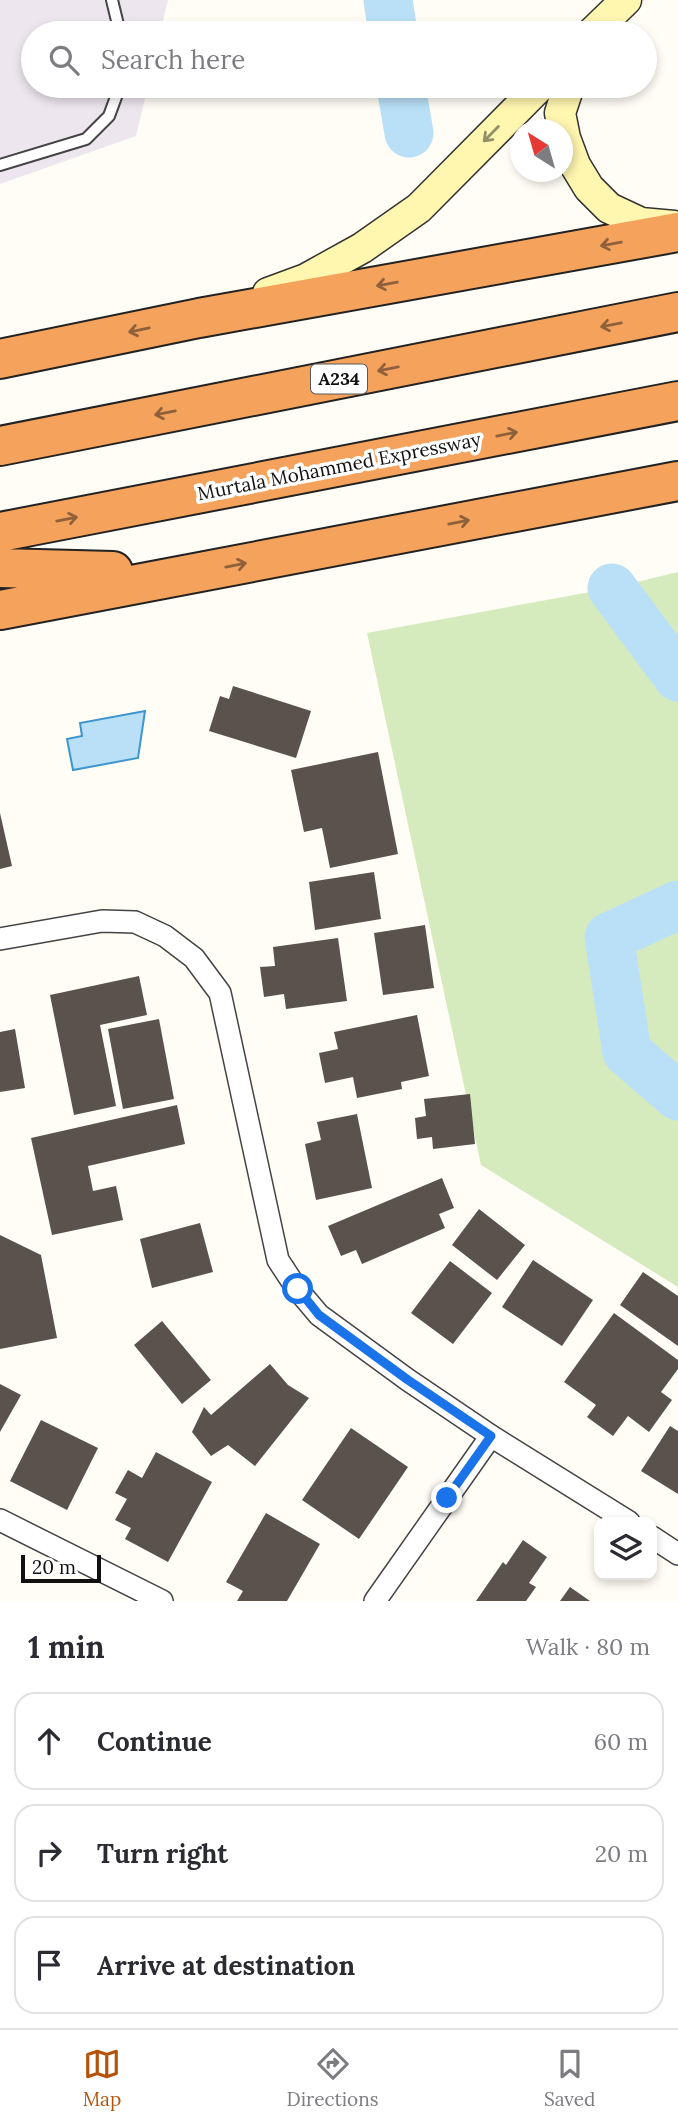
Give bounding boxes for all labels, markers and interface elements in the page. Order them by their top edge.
search box [21,21,657,98]
icon: search [45,41,83,79]
text: Search here [101,43,245,76]
north arrow [510,119,573,182]
one-way arrow [483,125,500,142]
one-way arrow [600,238,623,251]
one-way arrow [376,278,399,291]
one-way arrow [600,319,623,333]
one-way arrow [128,324,151,338]
one-way arrow [377,363,400,377]
road number: A234 [311,365,367,394]
one-way arrow [154,407,177,421]
one-way arrow [495,426,518,440]
street label: Murtala Mohammed Expressway [195,427,483,505]
one-way arrow [55,511,78,525]
one-way arrow [447,515,470,529]
one-way arrow [224,558,246,571]
route start [282,1273,313,1304]
route end [431,1482,462,1513]
map controls [594,1517,657,1580]
button: layers [594,1517,657,1580]
scale bar [21,1552,102,1584]
text: 20 m [32,1555,76,1579]
text: 1 min [28,1628,105,1666]
text: Walk · 80 m [526,1632,650,1661]
icon: ahead [30,1722,68,1760]
text: Continue [97,1725,212,1758]
text: 60 m [594,1727,648,1756]
icon: right [30,1834,68,1872]
text: Turn right [97,1837,228,1870]
text: 20 m [595,1839,648,1868]
icon: arrive [30,1946,68,1984]
text: Arrive at destination [97,1949,355,1982]
tab: Map [83,2045,121,2111]
tab: Directions [287,2045,379,2111]
tab: Saved [544,2045,595,2111]

